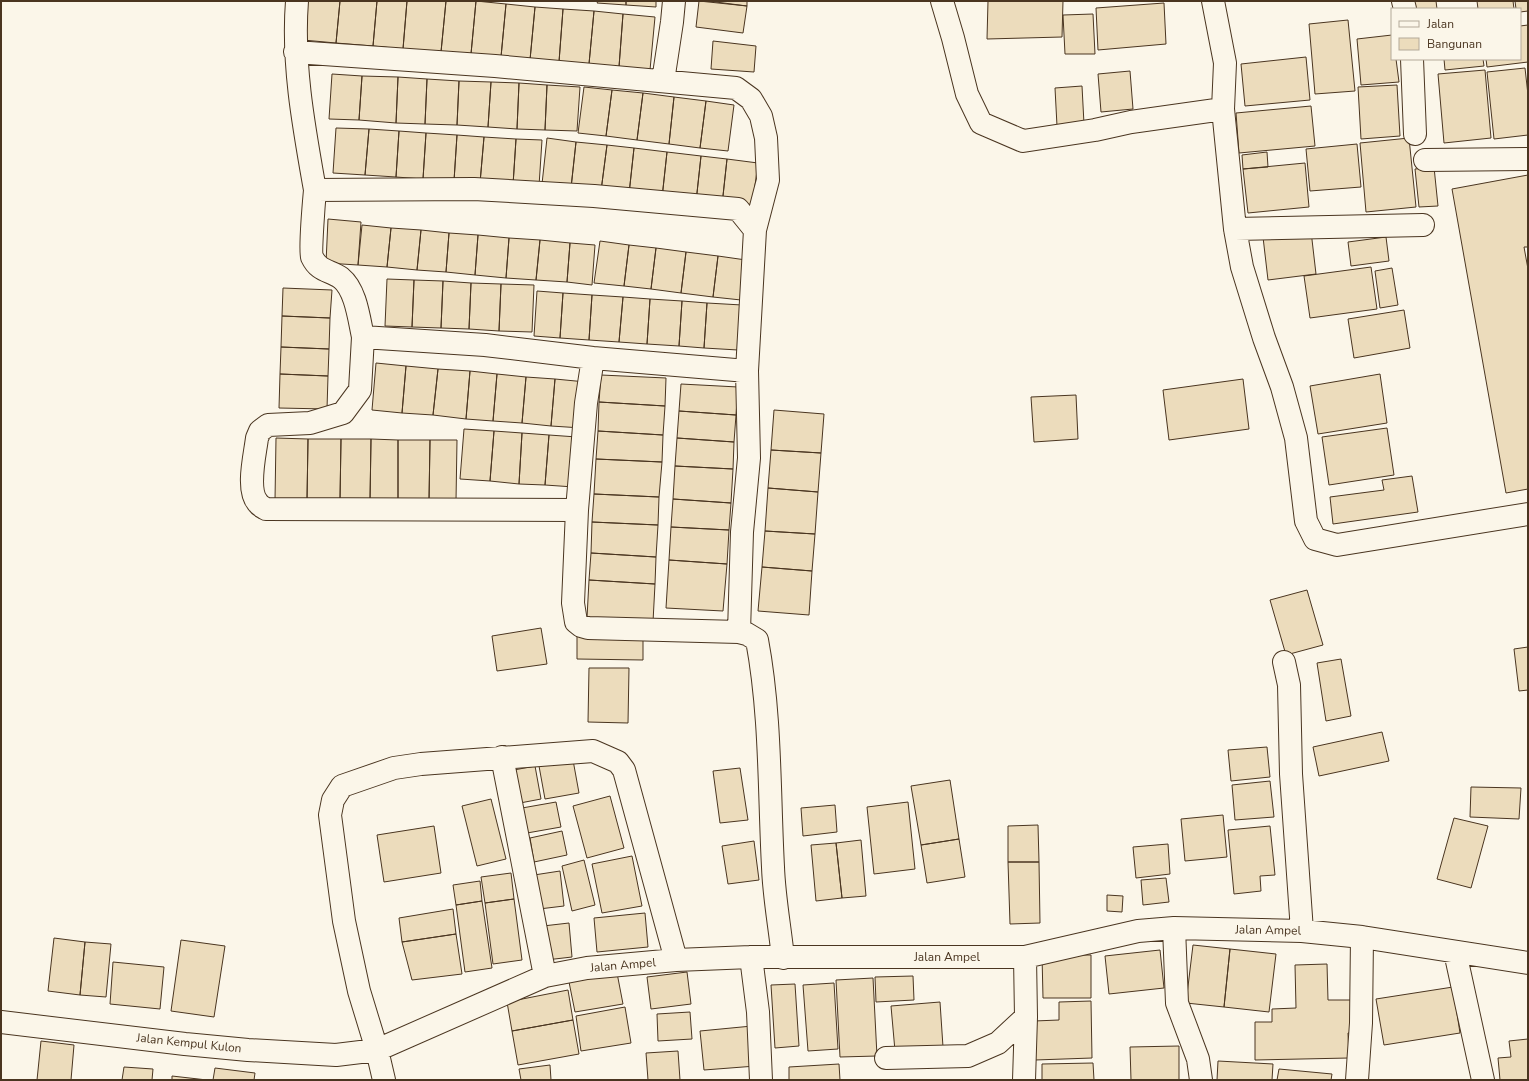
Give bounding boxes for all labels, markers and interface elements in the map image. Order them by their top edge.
legend [1391,8,1521,60]
text: Jalan [1426,16,1454,32]
text: Bangunan [1427,36,1482,52]
street label: Jalan Ampel [1234,921,1302,939]
street label: Jalan Ampel [913,949,980,965]
street label: Jalan Ampel [588,954,657,976]
street label: Jalan Kempul Kulon [135,1029,242,1056]

